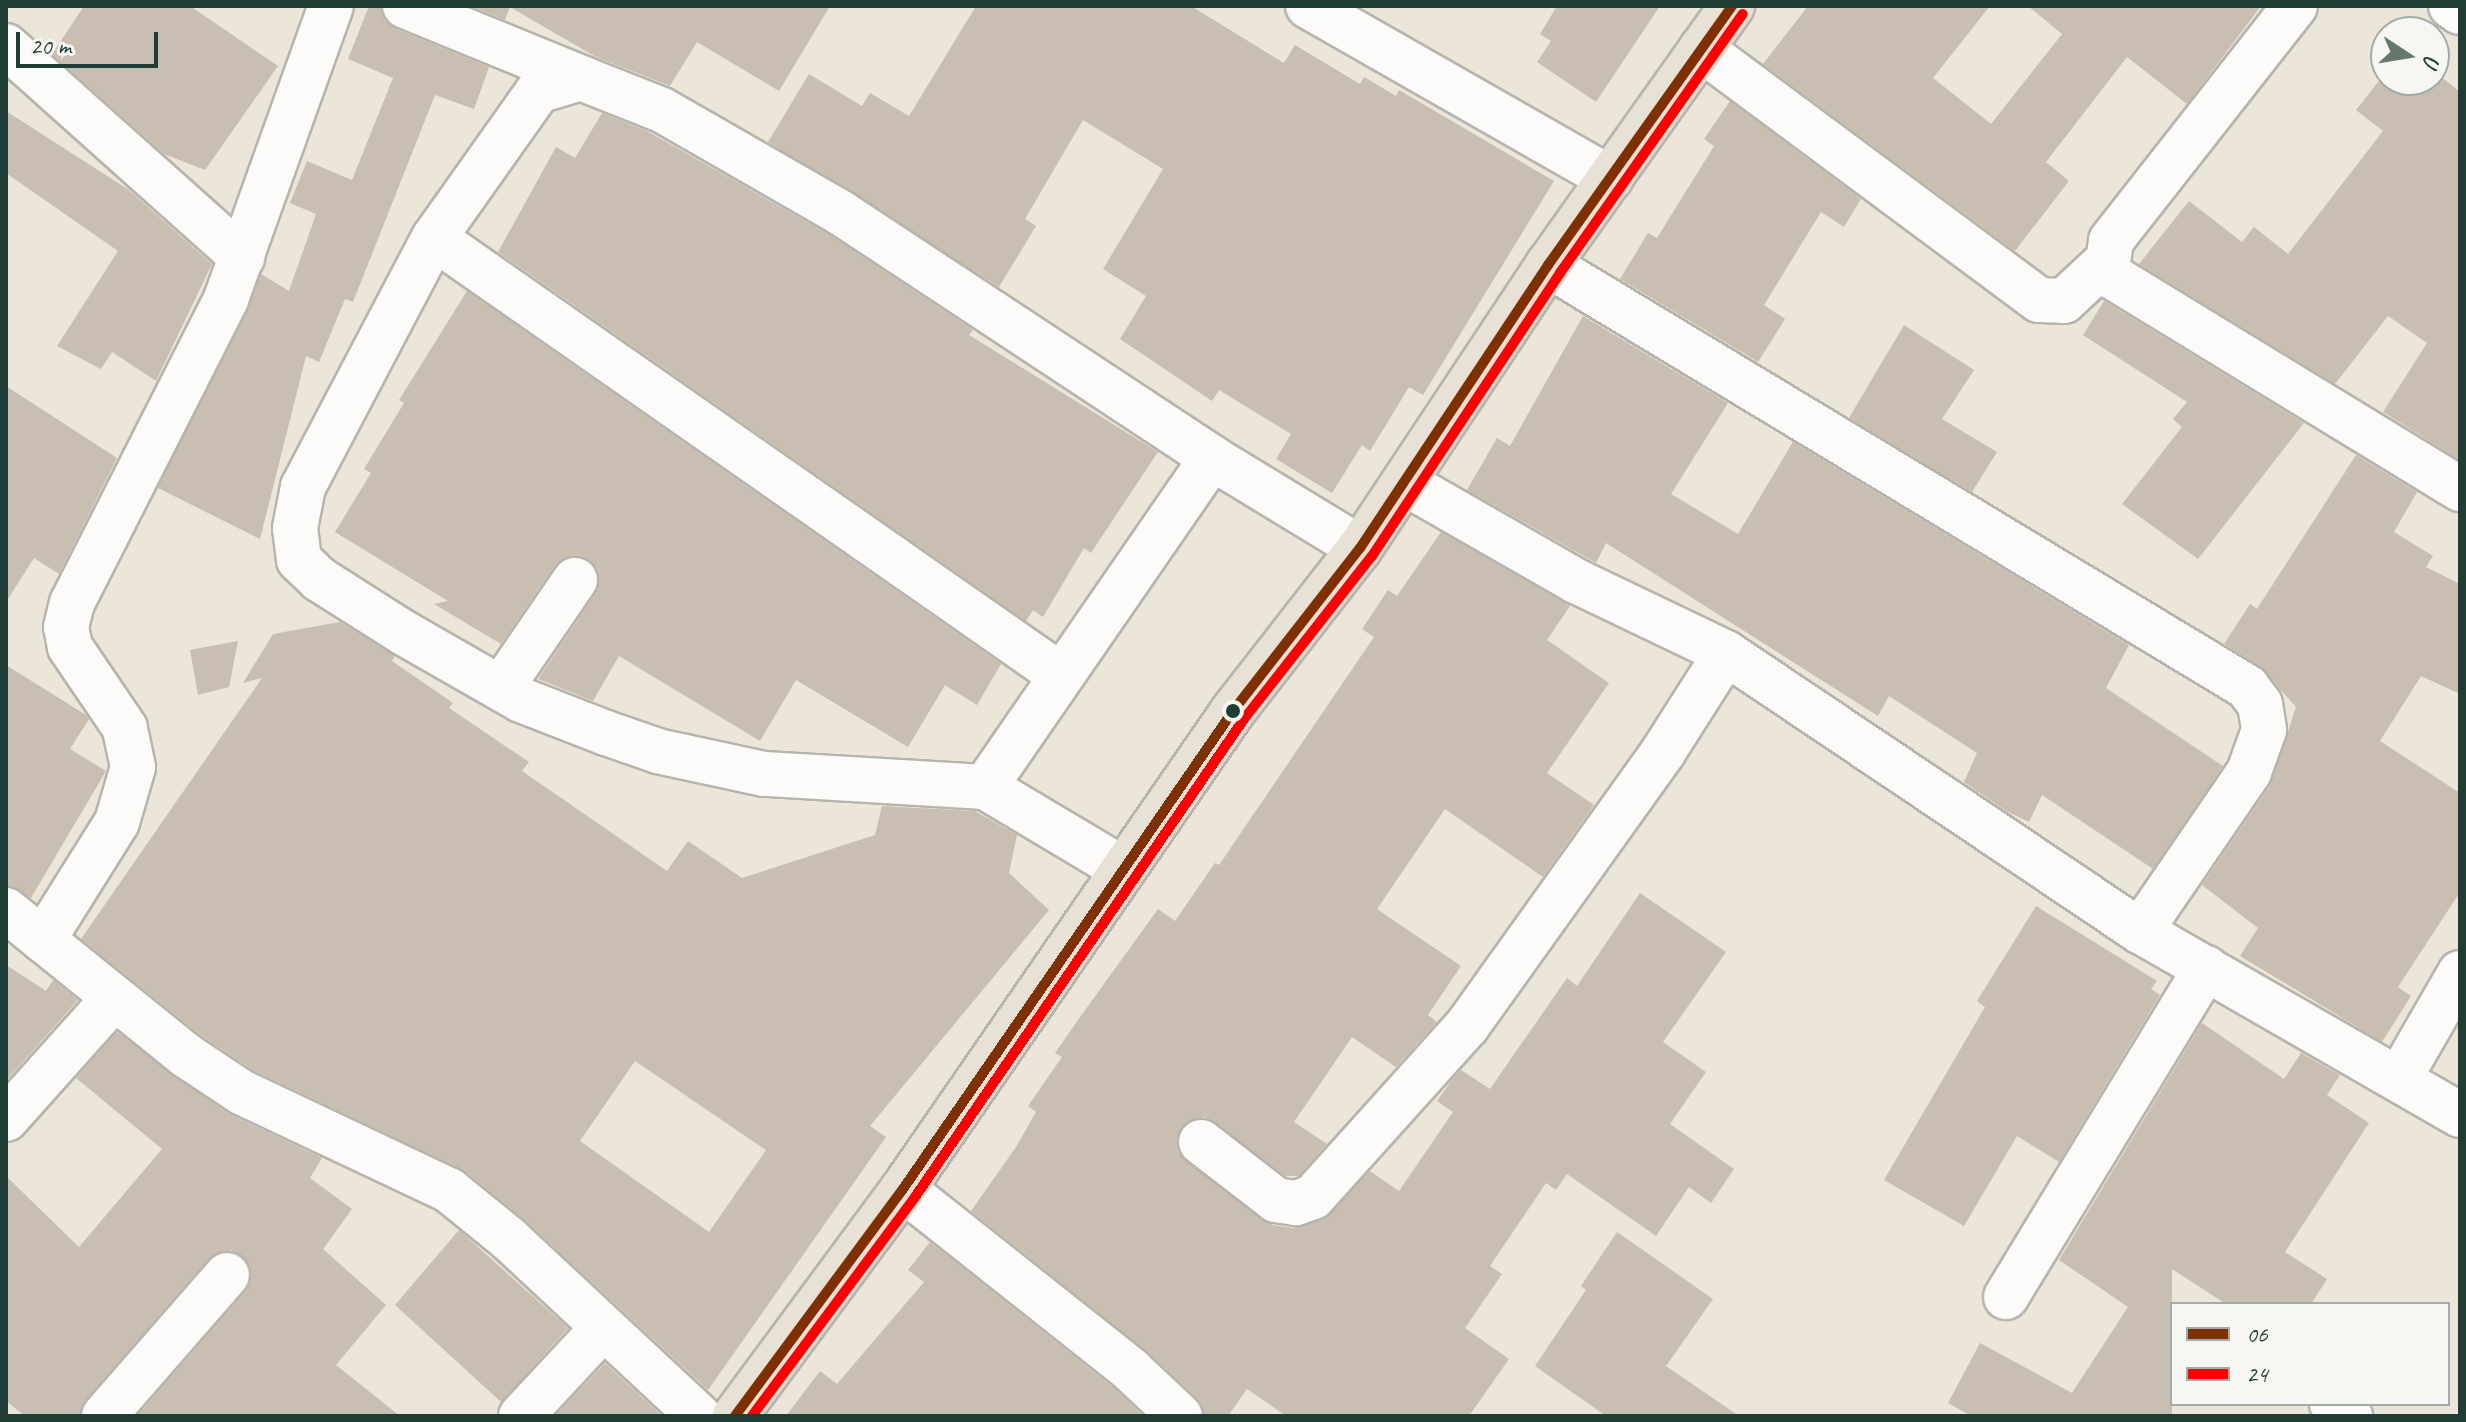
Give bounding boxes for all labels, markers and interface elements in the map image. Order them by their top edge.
scale bar [20,16,162,66]
north arrow [2370,16,2450,96]
text: 20 m [30,31,71,61]
text: U [2417,52,2446,69]
unlabelled marker [1225,703,1241,719]
legend [2170,1302,2450,1406]
text: 06 [2246,1319,2268,1349]
text: 24 [2246,1359,2268,1389]

